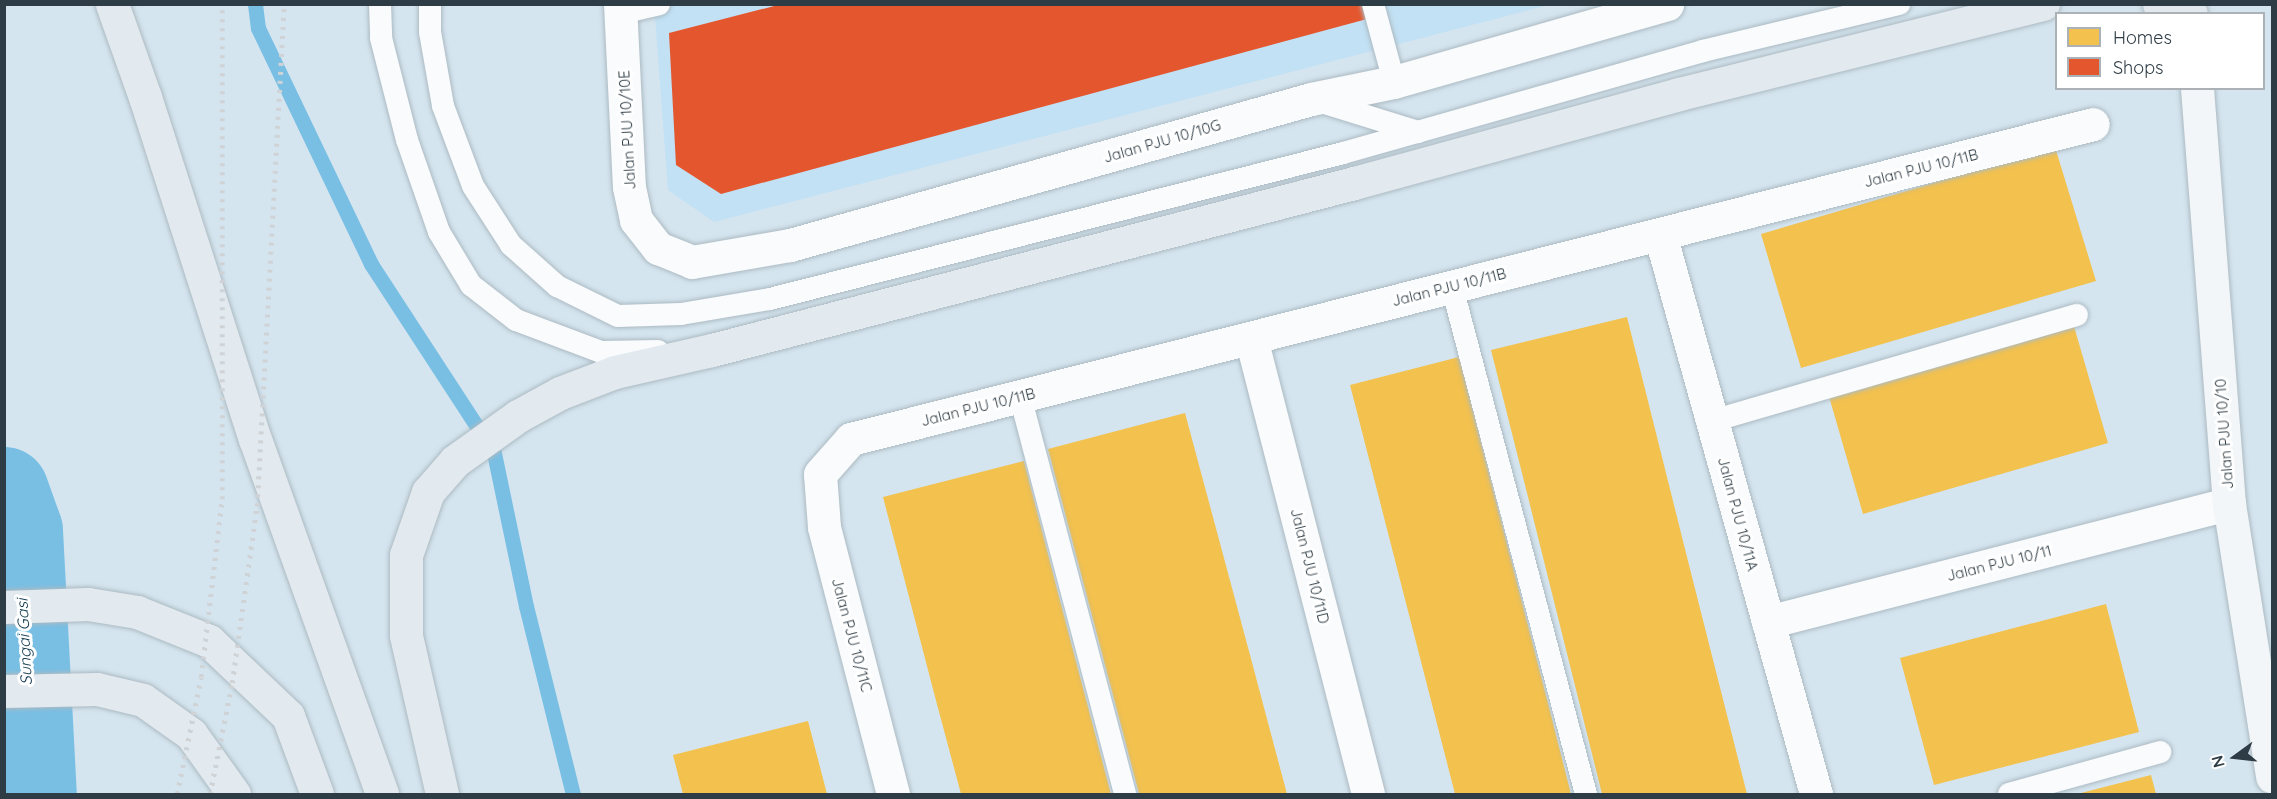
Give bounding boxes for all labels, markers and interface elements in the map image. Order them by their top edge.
legend [2055,12,2265,90]
text: Homes [2113,26,2172,49]
text: Shops [2113,56,2164,79]
street label: Jalan PJU 10/10E [615,70,639,190]
street label: Jalan PJU 10/10G [1101,116,1223,166]
street label: Jalan PJU 10/11B [1862,145,1980,191]
street label: Jalan PJU 10/11B [1390,264,1508,310]
street label: Jalan PJU 10/10 [2211,378,2237,490]
street label: Jalan PJU 10/11B [919,384,1037,430]
street label: Jalan PJU 10/11A [1714,455,1762,573]
street label: Jalan PJU 10/11D [1287,506,1333,626]
street label: Jalan PJU 10/11 [1945,541,2053,585]
street label: Jalan PJU 10/11C [828,576,876,694]
water label: Sungai Gasi [12,598,36,686]
north arrow [2205,727,2265,787]
text: N [2206,753,2229,770]

